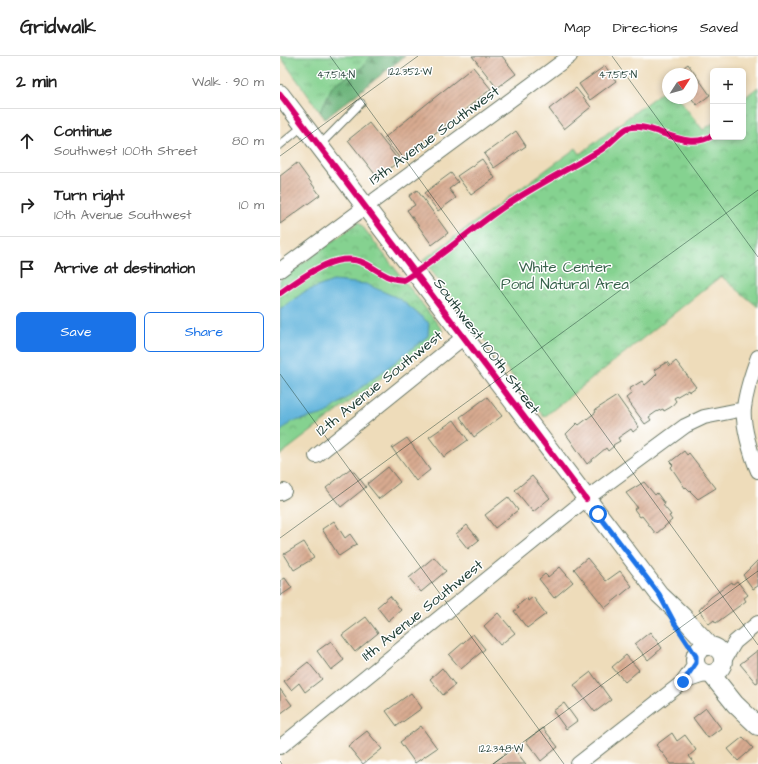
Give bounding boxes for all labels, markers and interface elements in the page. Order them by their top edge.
text: Gridwalk [20,14,96,41]
text: Map [564,18,591,38]
text: Directions [613,18,678,38]
text: Saved [700,18,738,38]
text: 122.352°W [388,65,432,79]
text: 47.514°N [317,68,355,82]
text: 47.515°N [599,68,637,82]
north arrow [662,68,698,104]
map controls [710,68,746,140]
button: + [710,68,746,104]
text: 2 min [16,70,57,94]
text: Walk · 90 m [192,73,264,91]
street label: 13th Avenue Southwest [365,81,504,190]
button: − [710,104,746,140]
text: Continue [54,121,112,142]
icon: ahead [16,130,38,152]
text: 80 m [232,132,264,150]
text: Southwest 100th Street [54,142,198,160]
text: Turn right [54,185,125,206]
icon: right [16,194,38,216]
text: 10 m [239,196,264,214]
text: 10th Avenue Southwest [54,206,192,224]
park label: White Center Pond Natural Area [501,257,629,295]
icon: arrive [16,258,38,280]
text: Arrive at destination [54,258,195,279]
street label: Southwest 100th Street [428,274,545,419]
button: Save [16,312,136,352]
button: Share [144,312,264,352]
street label: 12th Avenue Southwest [311,326,447,441]
route start [589,505,607,523]
street label: 11th Avenue Southwest [357,555,488,666]
route end [674,673,692,691]
text: 122.348°W [479,742,524,756]

